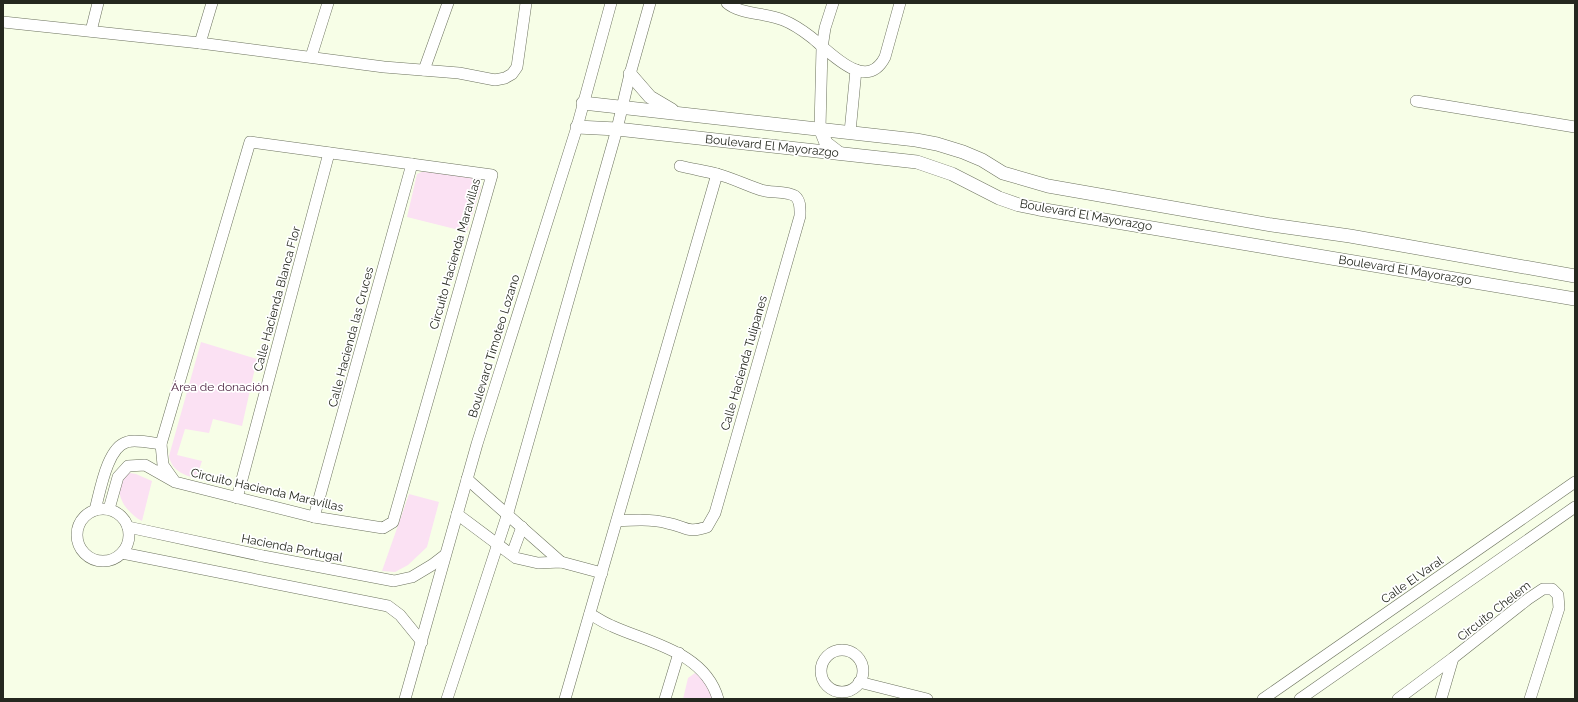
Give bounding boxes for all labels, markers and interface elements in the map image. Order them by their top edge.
street label: Boulevard El Mayorazgo [704,132,840,160]
street label: Circuito Hacienda Maravillas [427,177,483,331]
street label: Boulevard El Mayorazgo [1019,196,1153,234]
street label: Calle Hacienda Blanca Flor [251,224,303,373]
street label: Boulevard El Mayorazgo [1338,253,1472,287]
street label: Calle Hacienda las Cruces [326,265,377,409]
street label: Boulevard Timoteo Lozano [466,273,522,419]
street label: Calle Hacienda Tulipanes [718,294,770,432]
park label: Área de donación [171,380,269,394]
street label: Circuito Hacienda Maravillas [189,466,345,514]
street label: Hacienda Portugal [240,531,344,565]
street label: Calle El Varal [1378,553,1446,606]
street label: Circuito Chelem [1455,578,1533,644]

